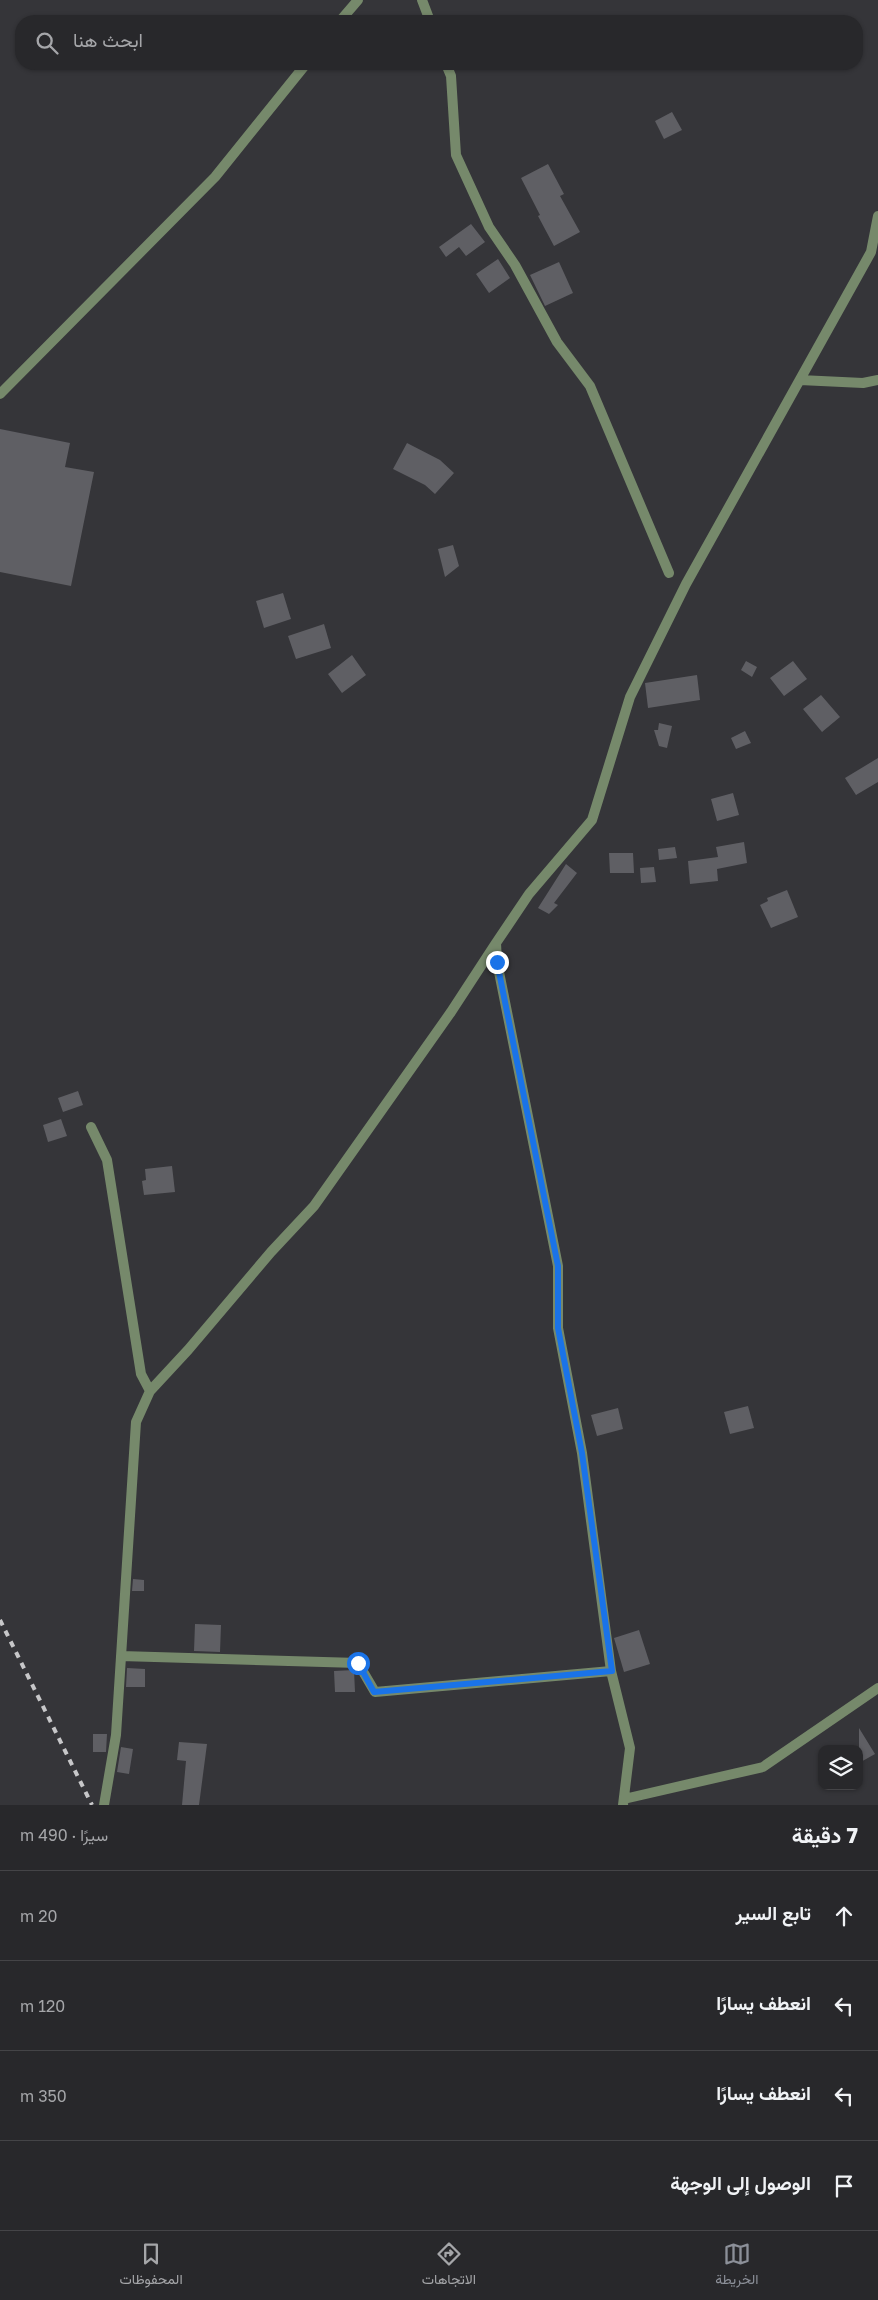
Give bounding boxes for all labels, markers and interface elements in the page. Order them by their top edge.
search box [15,15,863,70]
text: ابحث هنا [73,28,143,51]
icon: search [33,29,61,57]
route end [486,951,509,974]
route start [347,1652,370,1675]
map controls [818,1745,863,1790]
button: layers [818,1745,863,1790]
text: 7 دقيقة [792,1822,858,1848]
text: سيرًا · 490 m [20,1825,108,1845]
text: تابع السير [735,1901,811,1924]
icon: ahead [830,1902,858,1930]
text: 20 m [20,1906,57,1926]
text: انعطف يسارًا [716,1991,811,2014]
icon: left [830,1992,858,2020]
text: 120 m [20,1996,65,2016]
text: انعطف يسارًا [716,2081,811,2104]
icon: left [830,2082,858,2110]
text: 350 m [20,2086,67,2106]
text: الوصول إلى الوجهة [670,2171,811,2194]
icon: arrive [830,2172,858,2200]
tab: المحفوظات [120,2240,183,2292]
tab: الاتجاهات [422,2240,476,2292]
tab: الخريطة [715,2240,758,2292]

